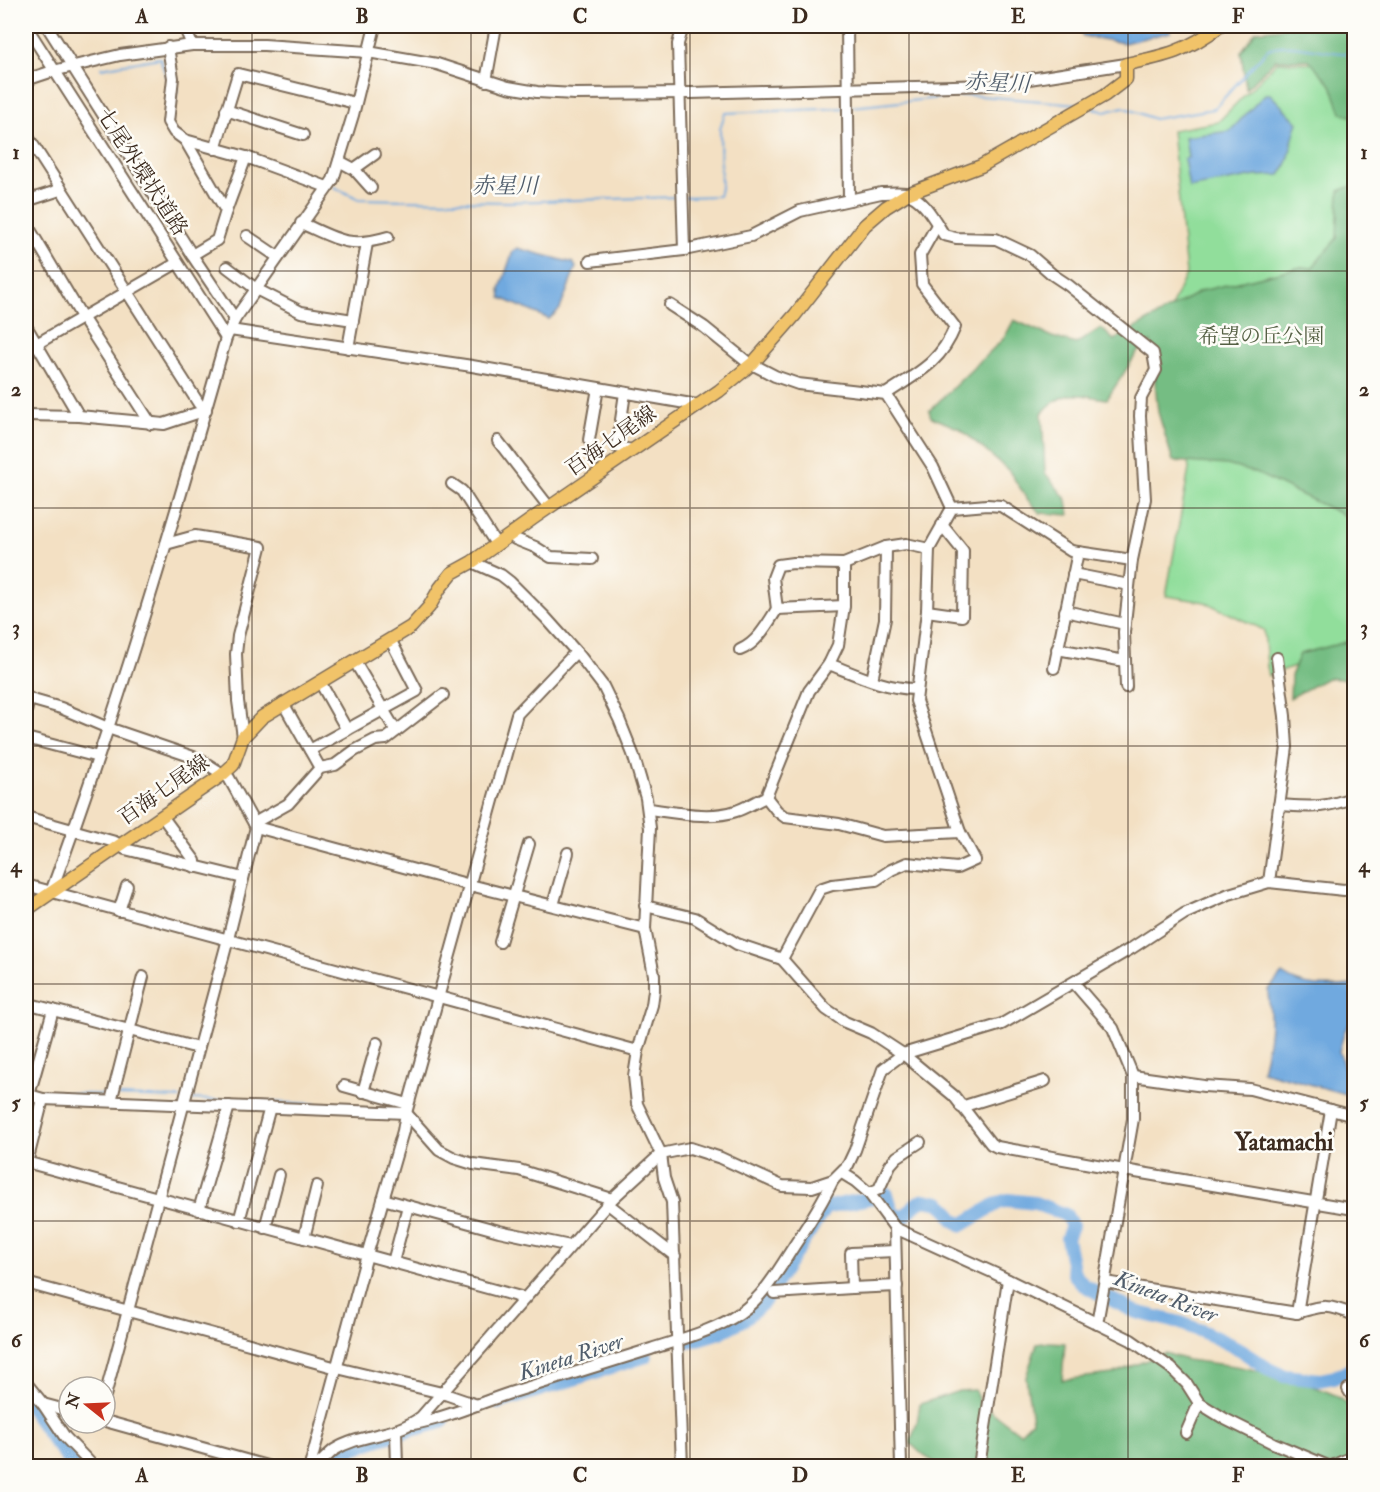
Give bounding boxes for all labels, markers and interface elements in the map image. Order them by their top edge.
text: A [135,4,149,29]
text: B [355,4,369,29]
text: C [573,4,587,29]
text: D [792,4,808,29]
text: E [1011,4,1026,29]
text: F [1232,4,1245,29]
water label: 赤星川 [963,67,1033,99]
street label: 七尾外環状道路 [91,103,193,241]
text: 1 [12,140,20,165]
text: 1 [1360,140,1368,165]
water label: 赤星川 [472,172,540,200]
park label: 希望の丘公園 [1198,323,1324,350]
text: 2 [11,377,21,402]
text: 2 [1359,377,1369,402]
street label: 百海七尾線 [560,400,662,482]
text: 3 [12,615,20,640]
text: 3 [1360,615,1368,640]
street label: 百海七尾線 [113,749,215,831]
text: 4 [10,853,23,878]
text: 4 [1358,853,1371,878]
text: 5 [12,1090,22,1115]
text: 5 [1360,1090,1370,1115]
district label: Yatamachi [1234,1127,1334,1158]
water label: Kineta River [1109,1264,1223,1330]
water label: Kineta River [514,1326,629,1387]
text: 6 [11,1328,23,1353]
text: 6 [1359,1328,1371,1353]
north arrow [57,1375,117,1435]
text: N [62,1390,86,1412]
text: A [135,1463,149,1488]
text: B [355,1463,369,1488]
text: C [573,1463,587,1488]
text: D [792,1463,808,1488]
text: E [1011,1463,1026,1488]
text: F [1232,1463,1245,1488]

